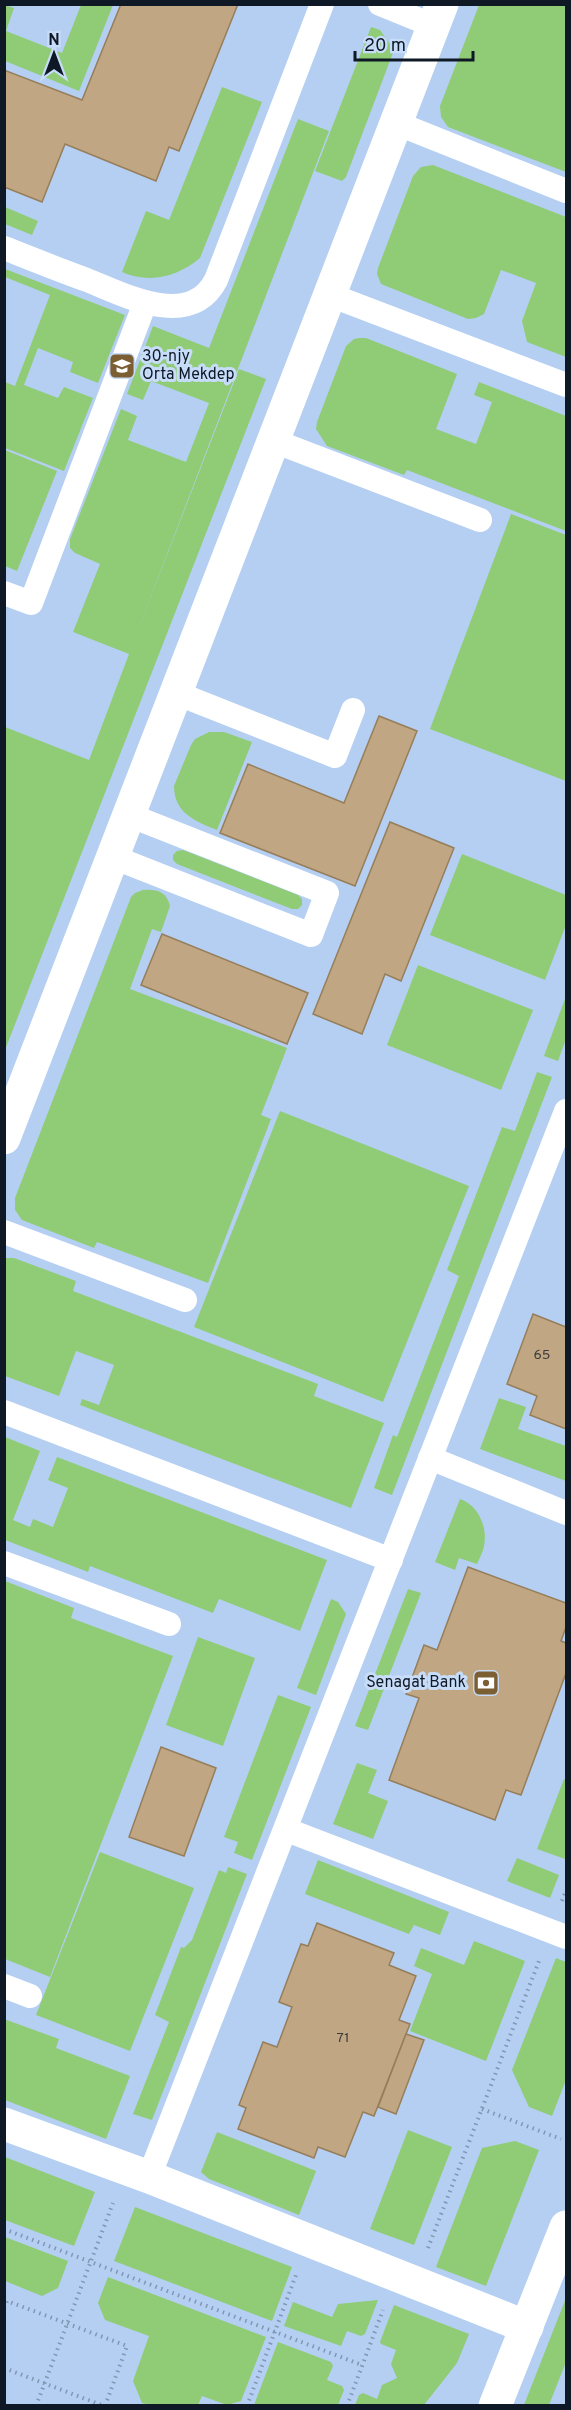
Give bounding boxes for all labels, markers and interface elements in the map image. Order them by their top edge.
north arrow [24,24,84,84]
scale bar [355,24,474,62]
text: N [48,31,60,51]
text: 20 m [364,35,406,58]
place label: 30-njy Orta Mekdep [142,347,235,385]
school or university icon: 30-njy Orta Mekdep [107,351,137,381]
house number: 65 [533,1347,551,1364]
bank icon: Senagat Bank [471,1668,501,1698]
place label: Senagat Bank [366,1673,466,1693]
house number: 71 [337,2030,349,2047]

